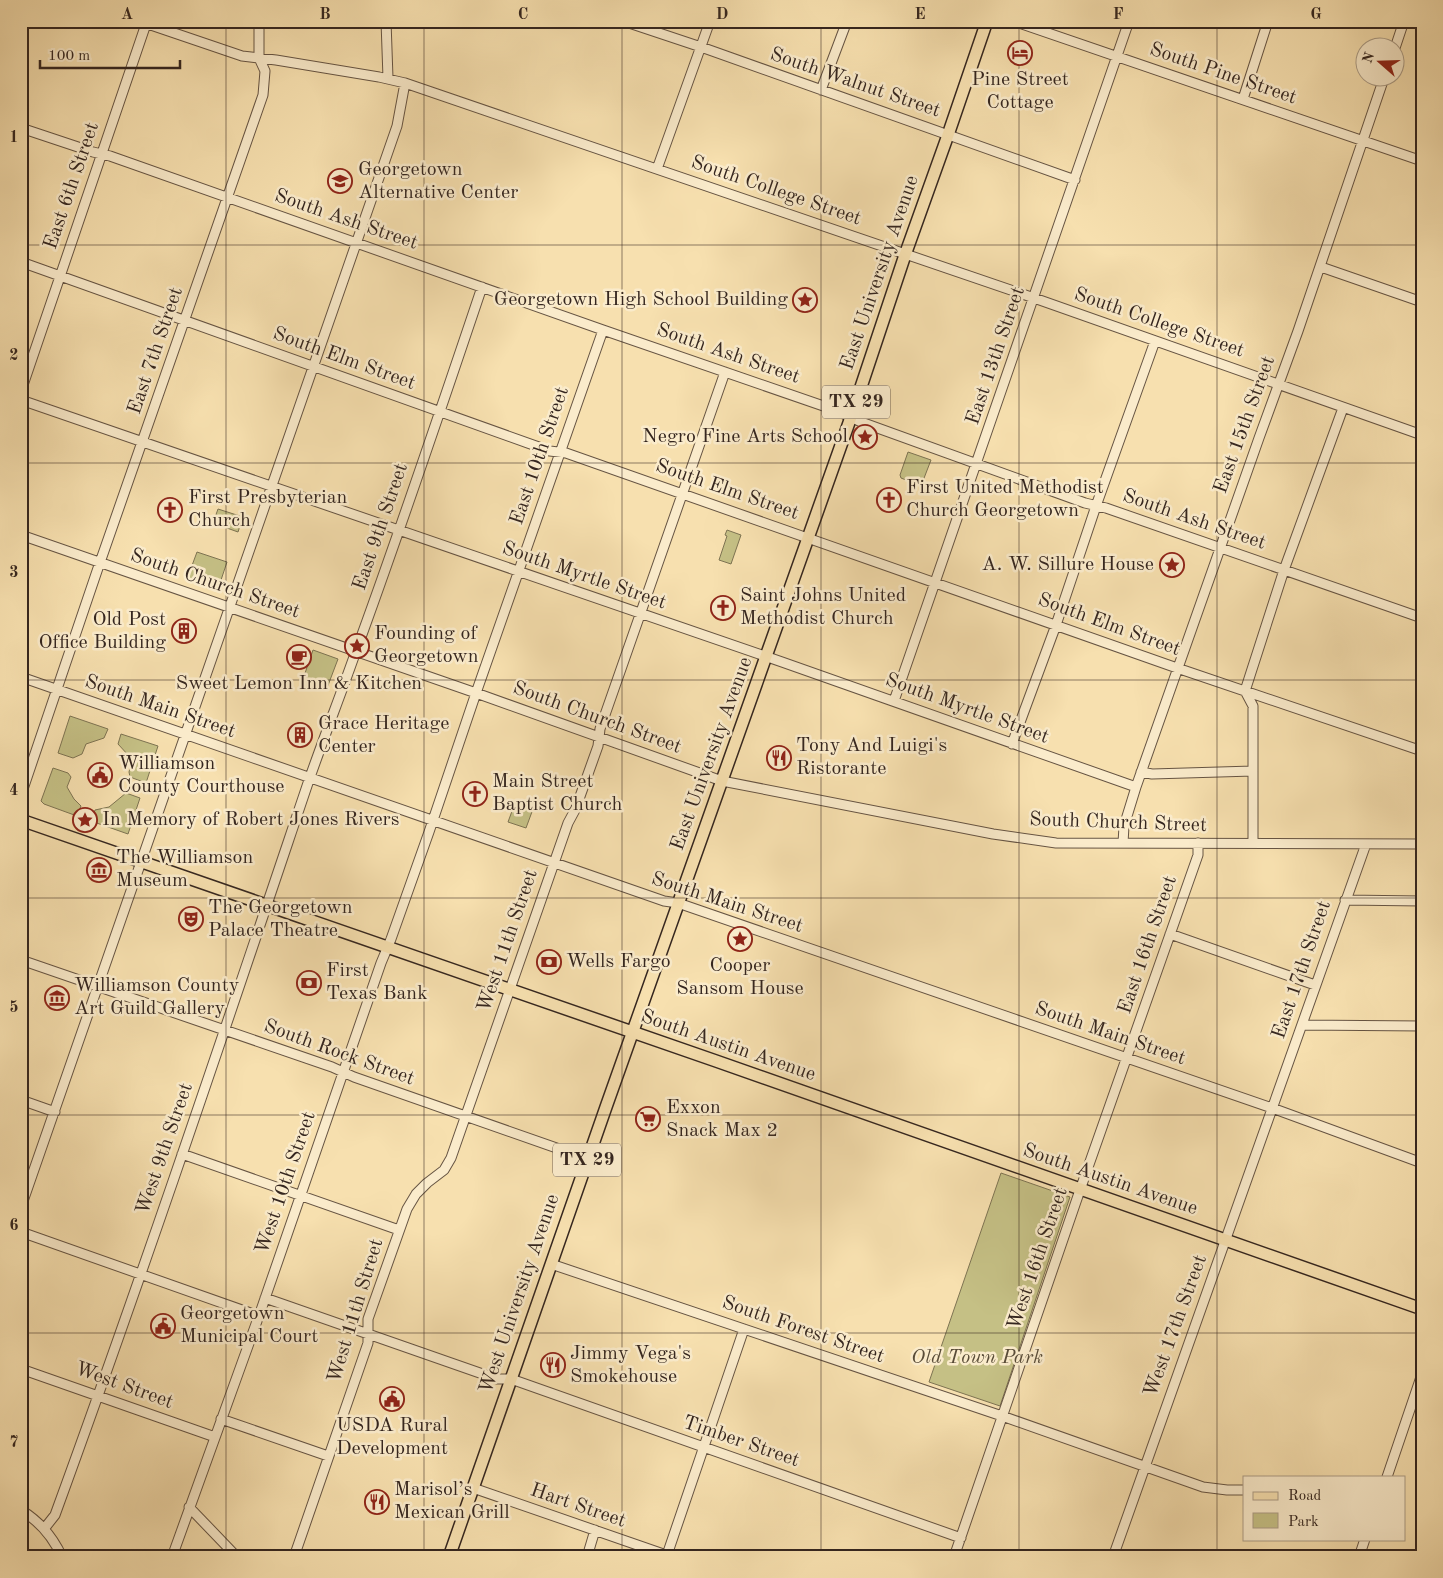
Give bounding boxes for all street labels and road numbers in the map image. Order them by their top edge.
street label: South Pine Street [1147,39,1299,109]
street label: South Walnut Street [767,44,943,122]
street label: East 6th Street [41,120,103,252]
street label: South College Street [688,153,864,229]
street label: East University Avenue [837,173,923,373]
street label: South Ash Street [272,186,420,254]
street label: East 13th Street [963,284,1029,428]
street label: East 7th Street [125,285,187,417]
street label: South College Street [1071,285,1247,361]
street label: South Ash Street [654,320,802,388]
street label: South Elm Street [270,324,418,394]
street label: East 15th Street [1211,354,1279,496]
street label: East 10th Street [507,384,573,528]
road number: TX 29 [822,386,890,418]
street label: South Elm Street [653,456,801,524]
street label: East 9th Street [350,461,412,593]
street label: South Ash Street [1120,486,1268,554]
street label: South Myrtle Street [499,539,669,613]
street label: South Church Street [128,546,302,622]
street label: South Elm Street [1035,590,1183,660]
street label: East University Avenue [668,654,756,854]
street label: South Myrtle Street [883,670,1051,748]
street label: South Main Street [82,672,238,742]
street label: South Church Street [510,678,684,758]
street label: South Church Street [1029,810,1207,836]
street label: West 11th Street [474,867,542,1015]
street label: South Main Street [649,869,805,937]
street label: East 16th Street [1115,873,1181,1017]
street label: East 17th Street [1269,898,1335,1042]
street label: South Main Street [1032,999,1188,1069]
street label: South Austin Avenue [638,1007,818,1085]
street label: South Rock Street [261,1017,417,1089]
street label: West 9th Street [133,1081,197,1217]
street label: West 10th Street [252,1109,320,1257]
street label: South Austin Avenue [1020,1141,1200,1219]
road number: TX 29 [553,1144,621,1176]
street label: West 16th Street [1004,1185,1072,1333]
street label: West University Avenue [476,1192,564,1396]
street label: West 11th Street [325,1237,387,1385]
street label: West 17th Street [1141,1252,1211,1400]
street label: South Forest Street [719,1293,887,1367]
street label: West Street [72,1359,176,1413]
street label: Timber Street [680,1413,802,1471]
street label: Hart Street [528,1480,628,1532]

